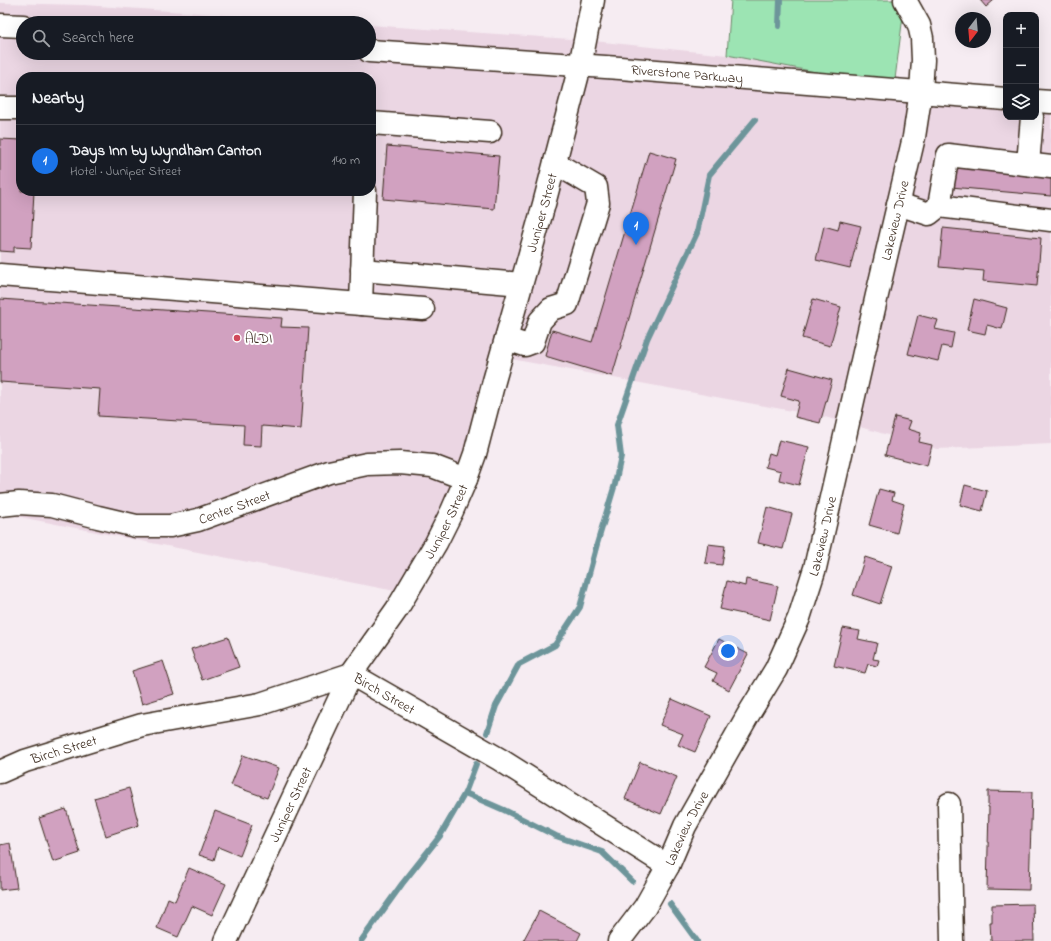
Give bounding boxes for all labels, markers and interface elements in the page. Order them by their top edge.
north arrow [955,12,991,48]
map controls [1003,12,1039,120]
button: + [1003,12,1039,48]
search box [16,16,376,60]
icon: search [30,27,52,49]
text: Search here [62,27,134,49]
button: − [1003,48,1039,84]
street label: Riverstone Parkway [630,60,744,91]
button: layers [1003,84,1039,120]
text: Nearby [32,86,84,111]
text: Days Inn by Wyndham Canton [70,140,261,162]
text: 1 [43,151,47,170]
text: 140 m [332,151,360,170]
text: Hotel · Juniper Street [70,162,181,181]
street label: Juniper Street [522,171,564,255]
street label: Lakeview Drive [876,178,916,263]
pin: 1 [623,212,649,245]
place label: ALDI [245,329,272,350]
marker: ALDI [232,333,242,343]
street label: Juniper Street [420,481,475,564]
street label: Center Street [196,485,274,531]
street label: Lakeview Drive [804,494,843,579]
your location [718,641,738,661]
street label: Birch Street [348,668,419,721]
street label: Birch Street [28,730,100,771]
street label: Juniper Street [265,763,318,846]
street label: Lakeview Drive [660,787,715,869]

